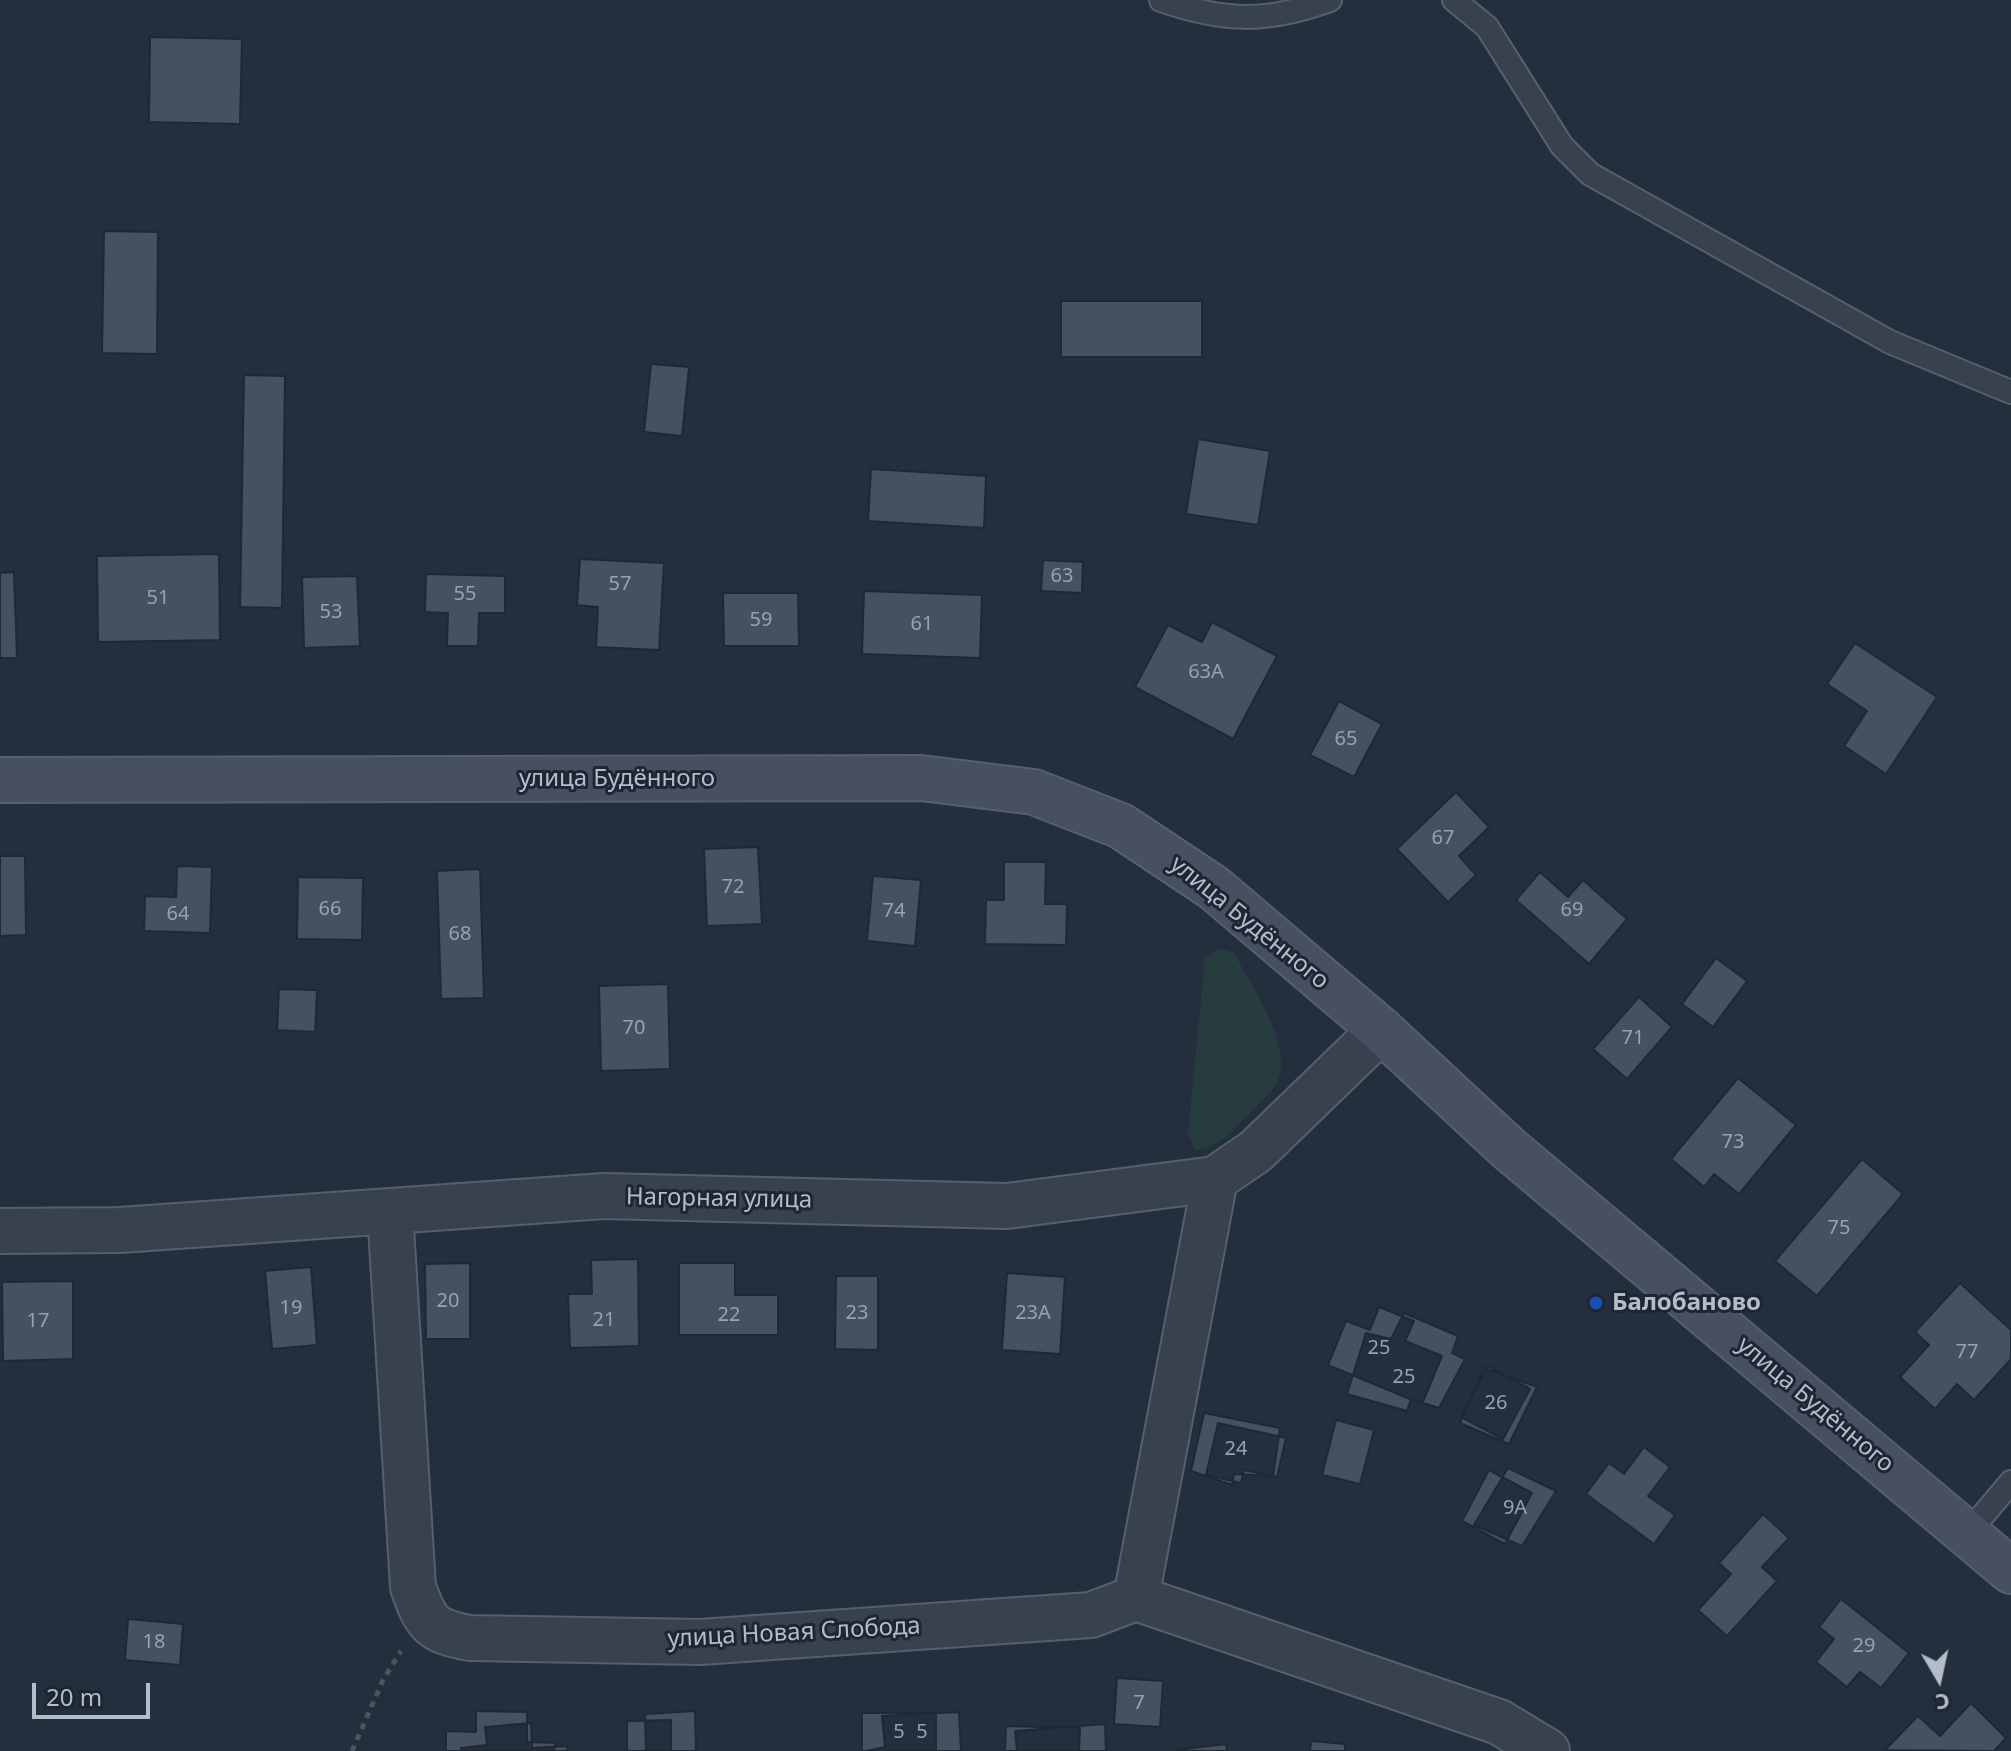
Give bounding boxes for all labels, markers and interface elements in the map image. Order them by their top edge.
house number: 63 [1051,564,1073,588]
house number: 57 [609,572,631,596]
house number: 55 [454,582,476,606]
house number: 51 [147,586,169,610]
house number: 53 [320,600,342,624]
house number: 59 [750,608,772,632]
house number: 61 [911,612,933,636]
house number: 63А [1188,660,1224,684]
house number: 65 [1335,727,1357,751]
street label: улица Будённого [519,765,715,793]
house number: 67 [1432,826,1454,850]
street label: улица Будённого [1164,850,1334,996]
house number: 72 [722,875,744,899]
house number: 66 [319,897,341,921]
house number: 69 [1561,898,1583,922]
house number: 74 [883,899,905,923]
house number: 64 [167,902,189,926]
house number: 68 [449,922,471,946]
house number: 70 [623,1016,645,1040]
house number: 71 [1622,1026,1644,1050]
house number: 73 [1722,1130,1744,1154]
street label: Нагорная улица [626,1183,812,1215]
house number: 75 [1828,1216,1850,1240]
house number: 20 [437,1289,459,1313]
place label: Балобаново [1612,1289,1761,1317]
marker: Балобаново [1587,1294,1605,1312]
house number: 19 [280,1296,302,1320]
house number: 23 [846,1301,868,1325]
house number: 23А [1015,1301,1051,1325]
house number: 22 [718,1303,740,1327]
house number: 21 [593,1308,615,1332]
house number: 17 [27,1309,49,1333]
street label: улица Будённого [1731,1331,1899,1479]
house number: 25 [1368,1336,1390,1360]
house number: 77 [1956,1340,1978,1364]
house number: 25 [1393,1365,1415,1389]
house number: 26 [1485,1391,1507,1415]
house number: 24 [1225,1437,1247,1461]
house number: 9А [1503,1496,1527,1520]
street label: улица Новая Слобода [667,1612,921,1654]
house number: 18 [143,1630,165,1654]
house number: 29 [1853,1634,1875,1658]
north arrow [1899,1639,1979,1719]
scale bar [36,1667,154,1717]
text: 20 m [46,1680,102,1713]
text: С [1933,1687,1952,1719]
house number: 7 [1133,1691,1145,1715]
house number: 5 [893,1720,905,1744]
house number: 5 [916,1720,928,1744]

